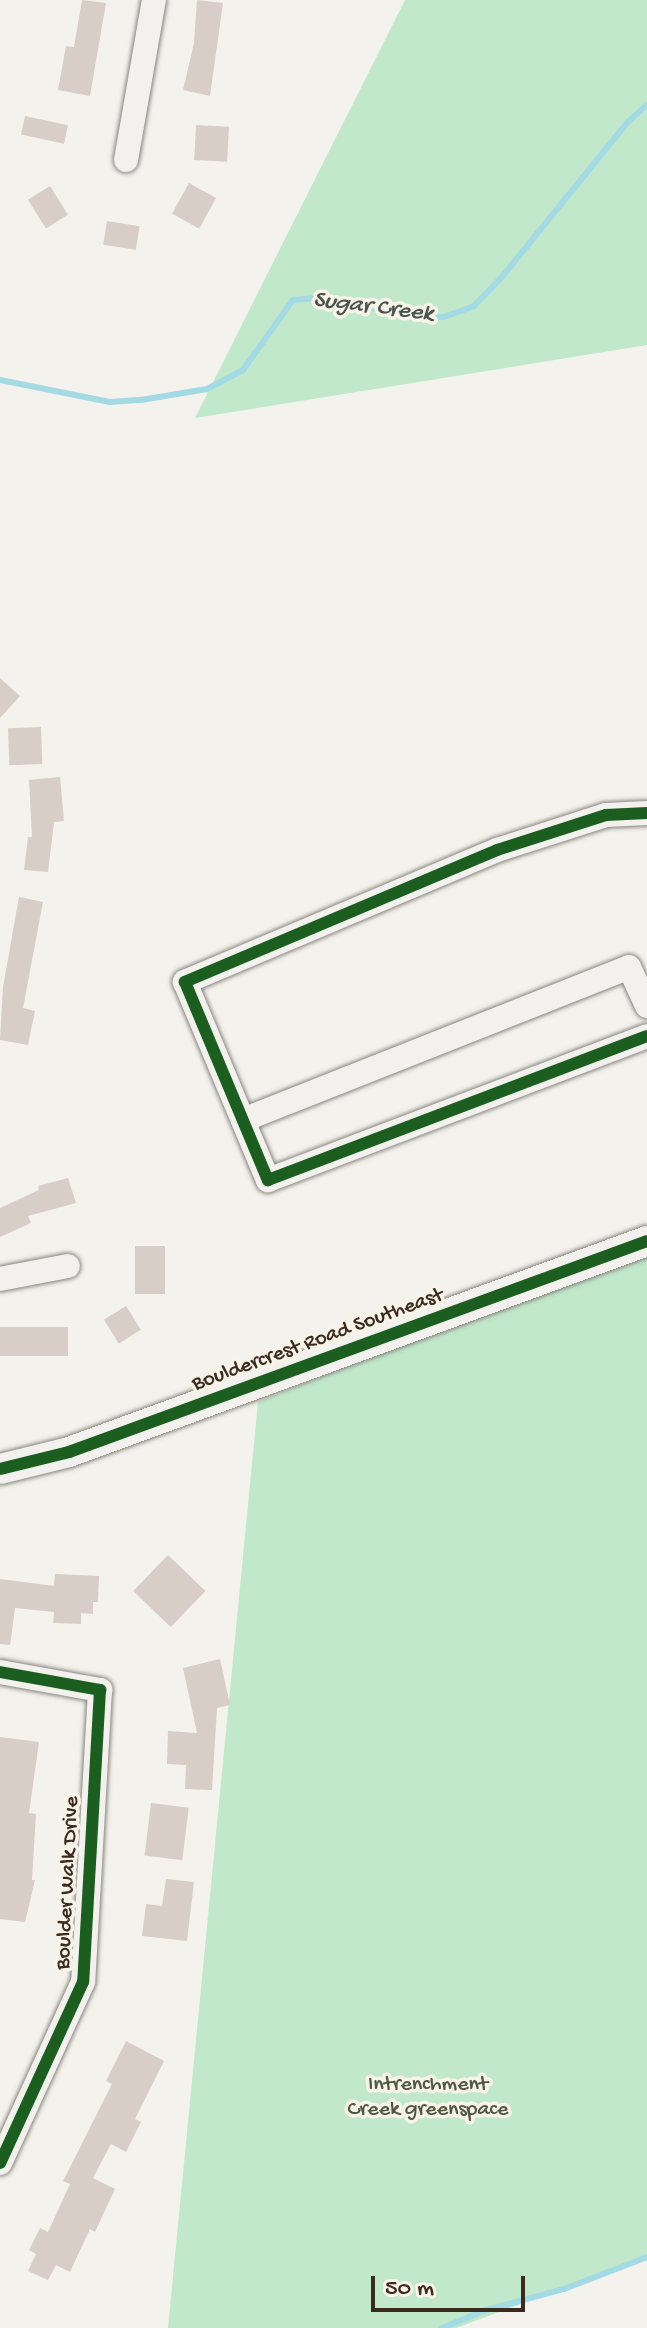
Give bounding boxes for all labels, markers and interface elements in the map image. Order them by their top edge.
water label: Sugar Creek [311,286,435,330]
street label: Bouldercrest Road Southeast [189,1283,447,1399]
street label: Boulder Walk Drive [51,1796,87,1970]
park label: Intrenchment Creek greenspace [348,2072,508,2124]
scale bar [375,2260,529,2310]
text: 50 m [385,2275,434,2304]

